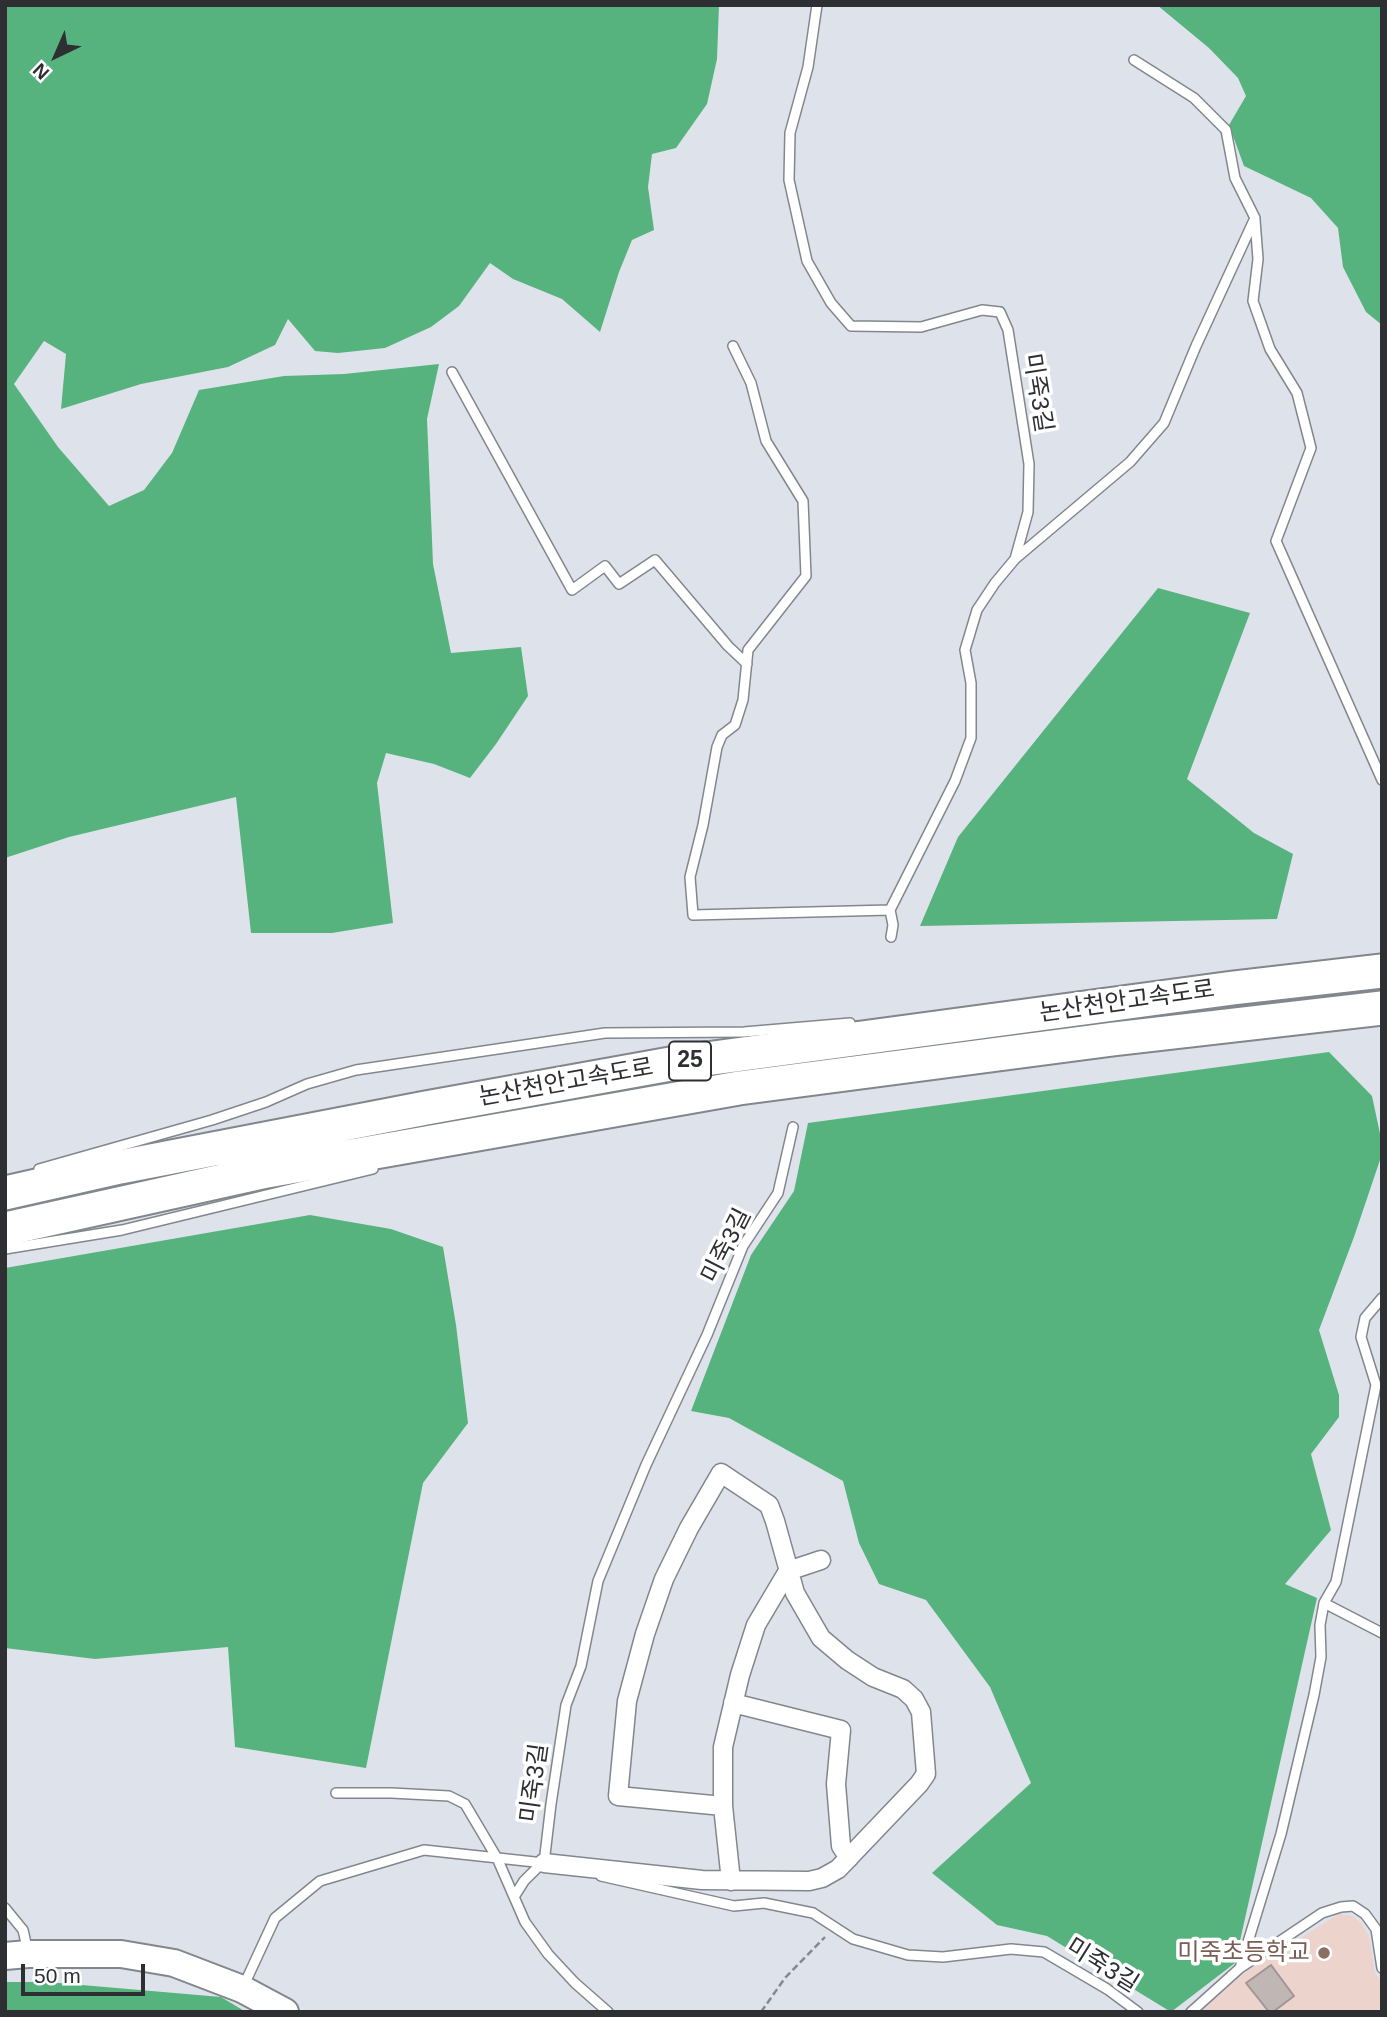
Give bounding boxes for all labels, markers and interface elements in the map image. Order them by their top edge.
north arrow [21,21,91,91]
text: N [29,59,53,84]
street label: 미죽3길 [1017,351,1057,435]
street label: 논산천안고속도로 [1038,975,1216,1029]
road number: 25 [669,1042,711,1080]
street label: 논산천안고속도로 [477,1053,655,1113]
street label: 미죽3길 [696,1204,758,1288]
street label: 미죽3길 [515,1742,555,1824]
street label: 미죽3길 [1061,1933,1143,1999]
place label: 미죽초등학교 [1178,1939,1310,1967]
marker: 미죽초등학교 [1316,1945,1332,1961]
scale bar [24,1951,149,1995]
text: 50 m [34,1964,81,1987]

